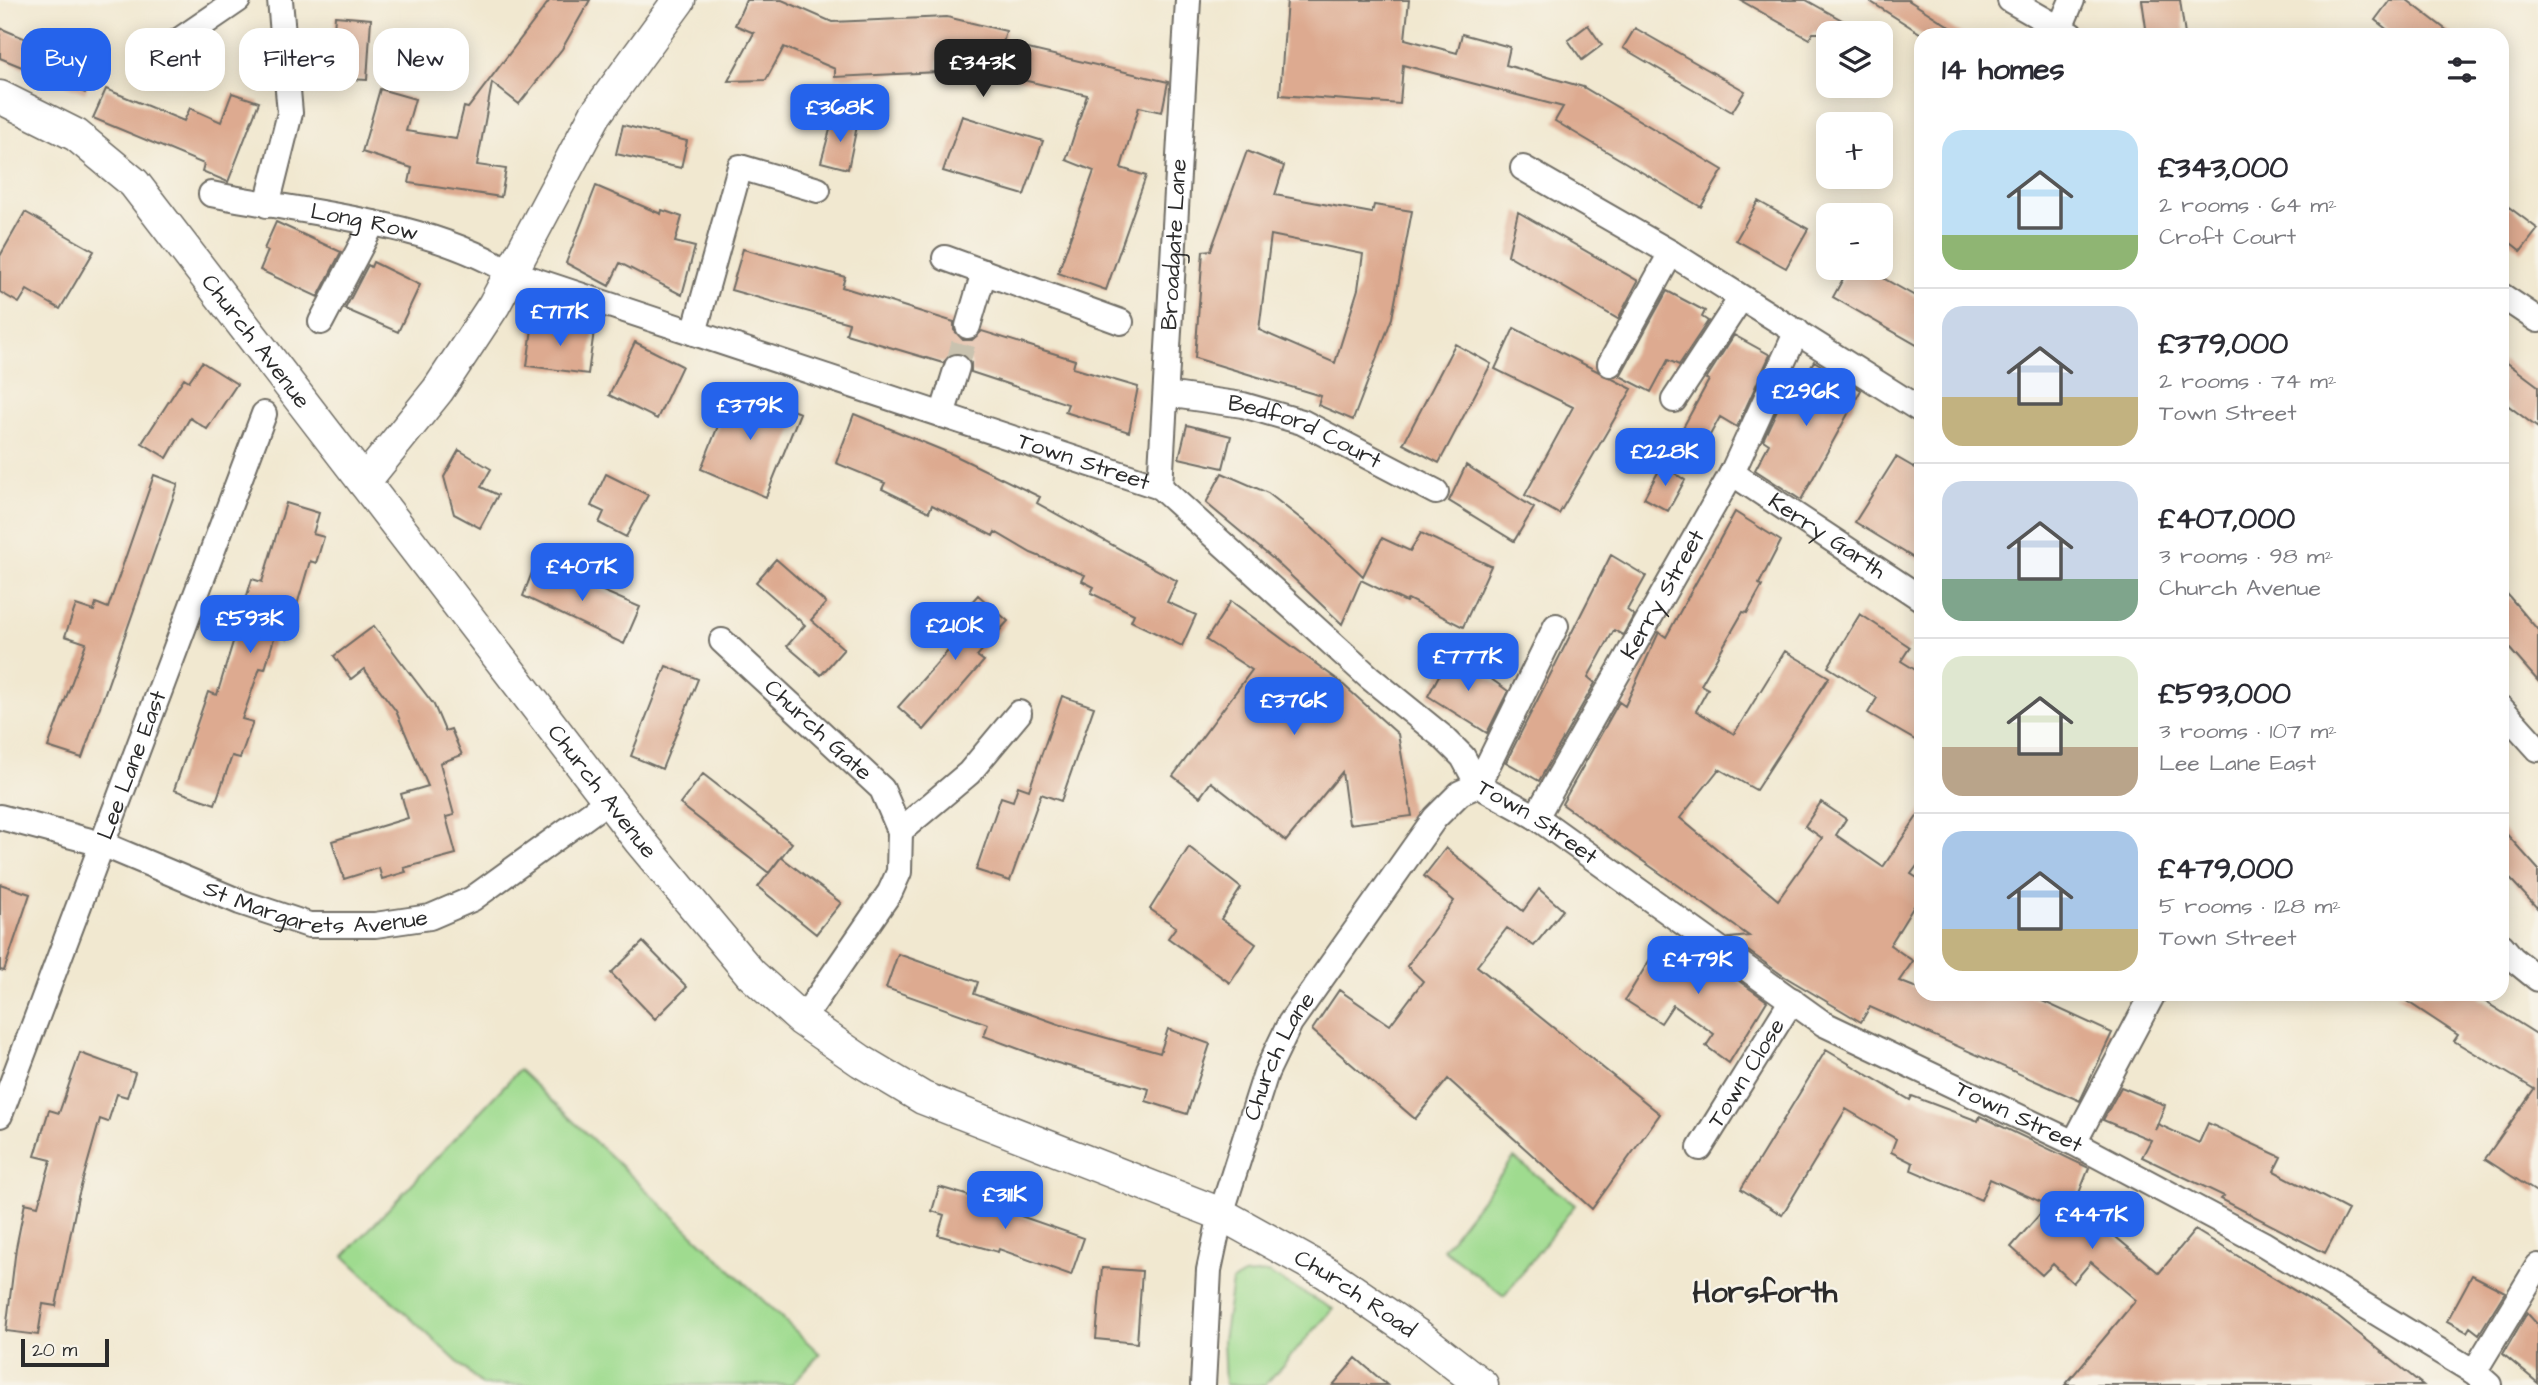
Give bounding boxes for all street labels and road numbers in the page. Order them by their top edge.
street label: Broadgate Lane [1153,158,1195,331]
street label: Long Row [308,195,422,249]
street label: Church Avenue [194,267,318,415]
street label: Bedford Court [1226,387,1388,477]
street label: Town Street [1013,425,1155,499]
street label: Kerry Garth [1762,485,1892,587]
street label: Kerry Street [1613,523,1713,665]
street label: Church Gate [757,672,879,788]
street label: Lee Lane East [89,685,175,844]
street label: Church Avenue [540,718,664,866]
street label: Town Street [1471,772,1605,873]
street label: St Margarets Avenue [198,872,430,941]
street label: Church Lane [1236,986,1323,1124]
street label: Town Close [1700,1012,1793,1134]
street label: Town Street [1950,1073,2089,1161]
street label: Church Road [1288,1242,1422,1346]

